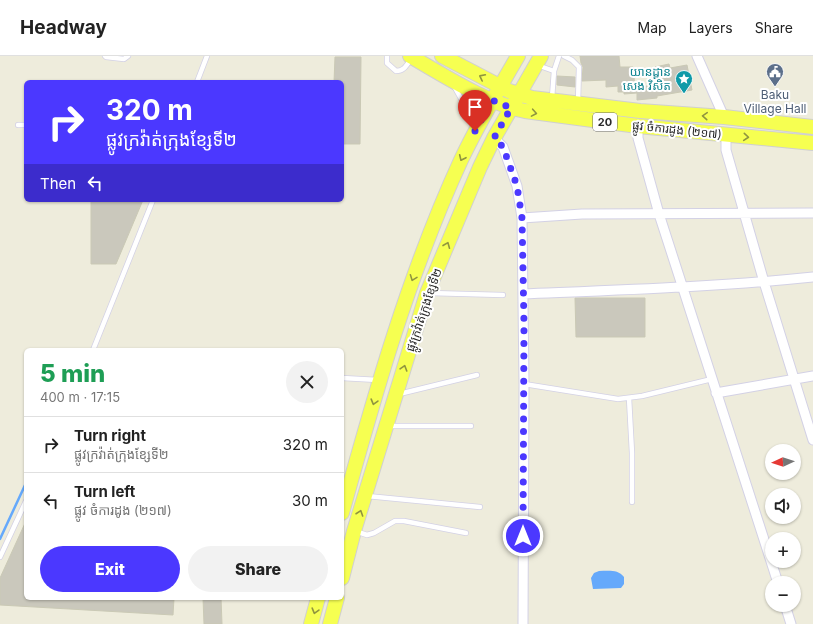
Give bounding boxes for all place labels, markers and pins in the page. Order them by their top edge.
public building icon: Baku Village Hall [765,62,785,87]
place label: យានដ្ឋាន សេង វិសិត [623,64,671,93]
place icon: យានដ្ឋាន សេង វិសិត [674,69,694,94]
place label: Baku Village Hall [744,87,806,116]
pin [458,90,492,131]

